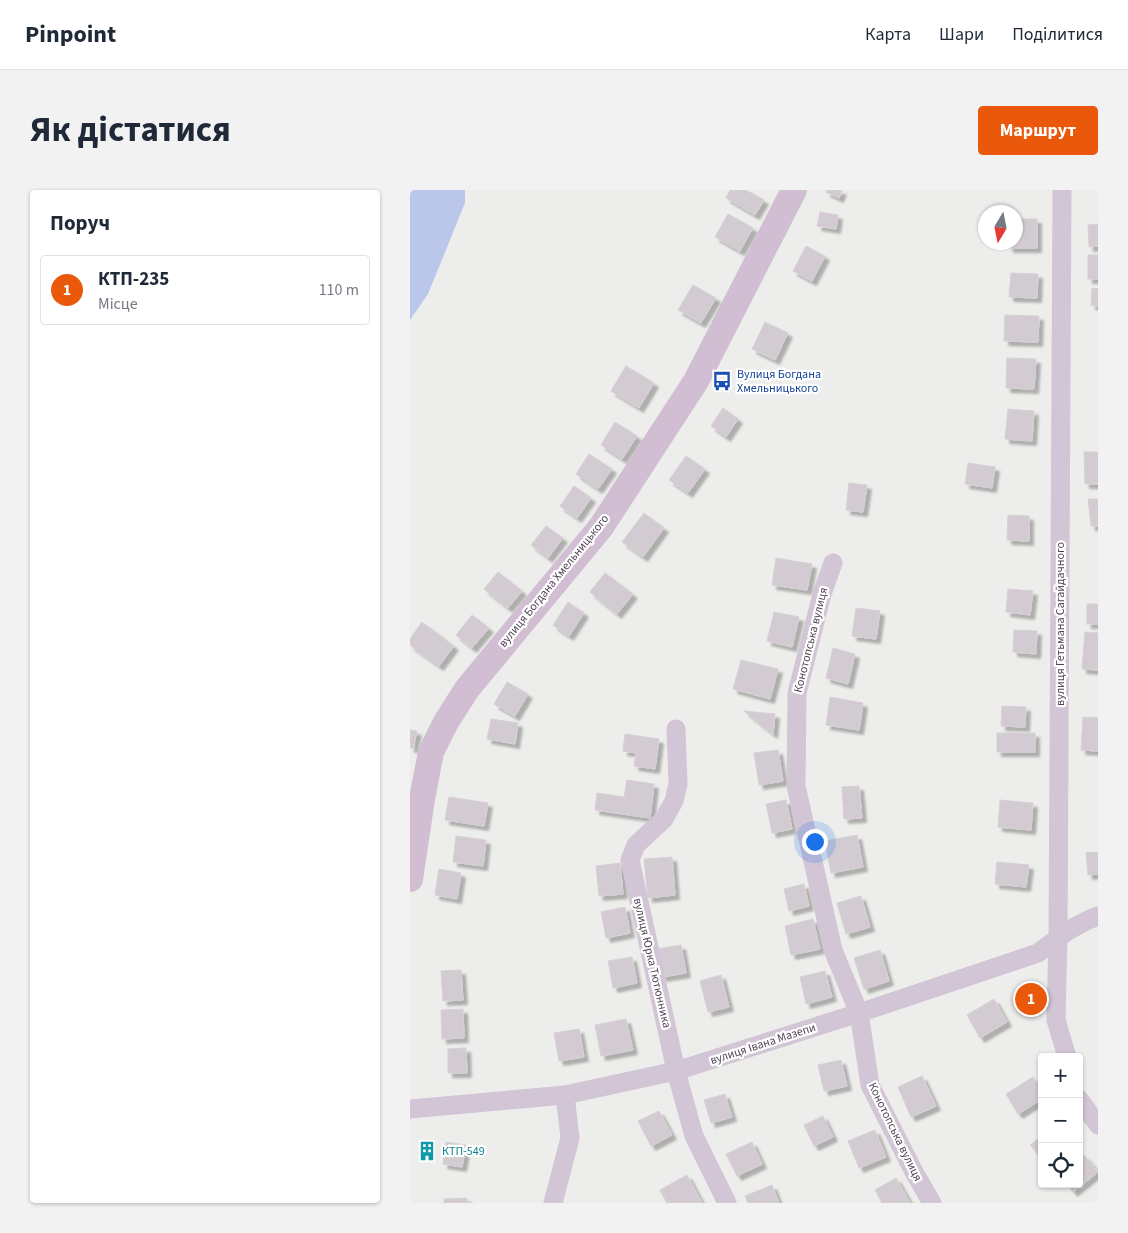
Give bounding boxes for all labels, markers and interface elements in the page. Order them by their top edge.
text: Pinpoint [25,17,116,52]
text: Карта [865,22,911,47]
text: Шари [939,22,984,47]
text: Поділитися [1012,22,1103,47]
text: Як дістатися [30,105,231,155]
button: Маршрут [978,106,1098,155]
north arrow [978,205,1023,250]
text: Поруч [50,208,110,238]
text: КТП-235 [98,266,169,293]
text: 1 [63,279,71,301]
text: 110 m [319,279,359,301]
text: Місце [98,293,138,315]
place label: Вулиця Богдана Хмельницького [737,366,821,397]
bus stop icon: Вулиця Богдана Хмельницького [711,370,733,392]
street label: вулиця Богдана Хмельницького [495,511,613,651]
street label: вулиця Гетьмана Сагайдачного [1052,542,1069,706]
street label: Конотопська вулиця [790,585,832,695]
your location [802,829,828,855]
street label: вулиця Юрка Тютюнника [629,896,675,1030]
pin: 1 [1015,980,1047,1018]
street label: вулиця Івана Мазепи [708,1019,818,1069]
map controls [1038,1053,1083,1188]
button: + [1038,1053,1083,1098]
street label: Конотопська вулиця [864,1080,926,1184]
button: − [1038,1098,1083,1143]
building icon: КТП-549 [416,1140,438,1162]
place label: КТП-549 [442,1143,485,1160]
button: locate [1038,1143,1083,1188]

